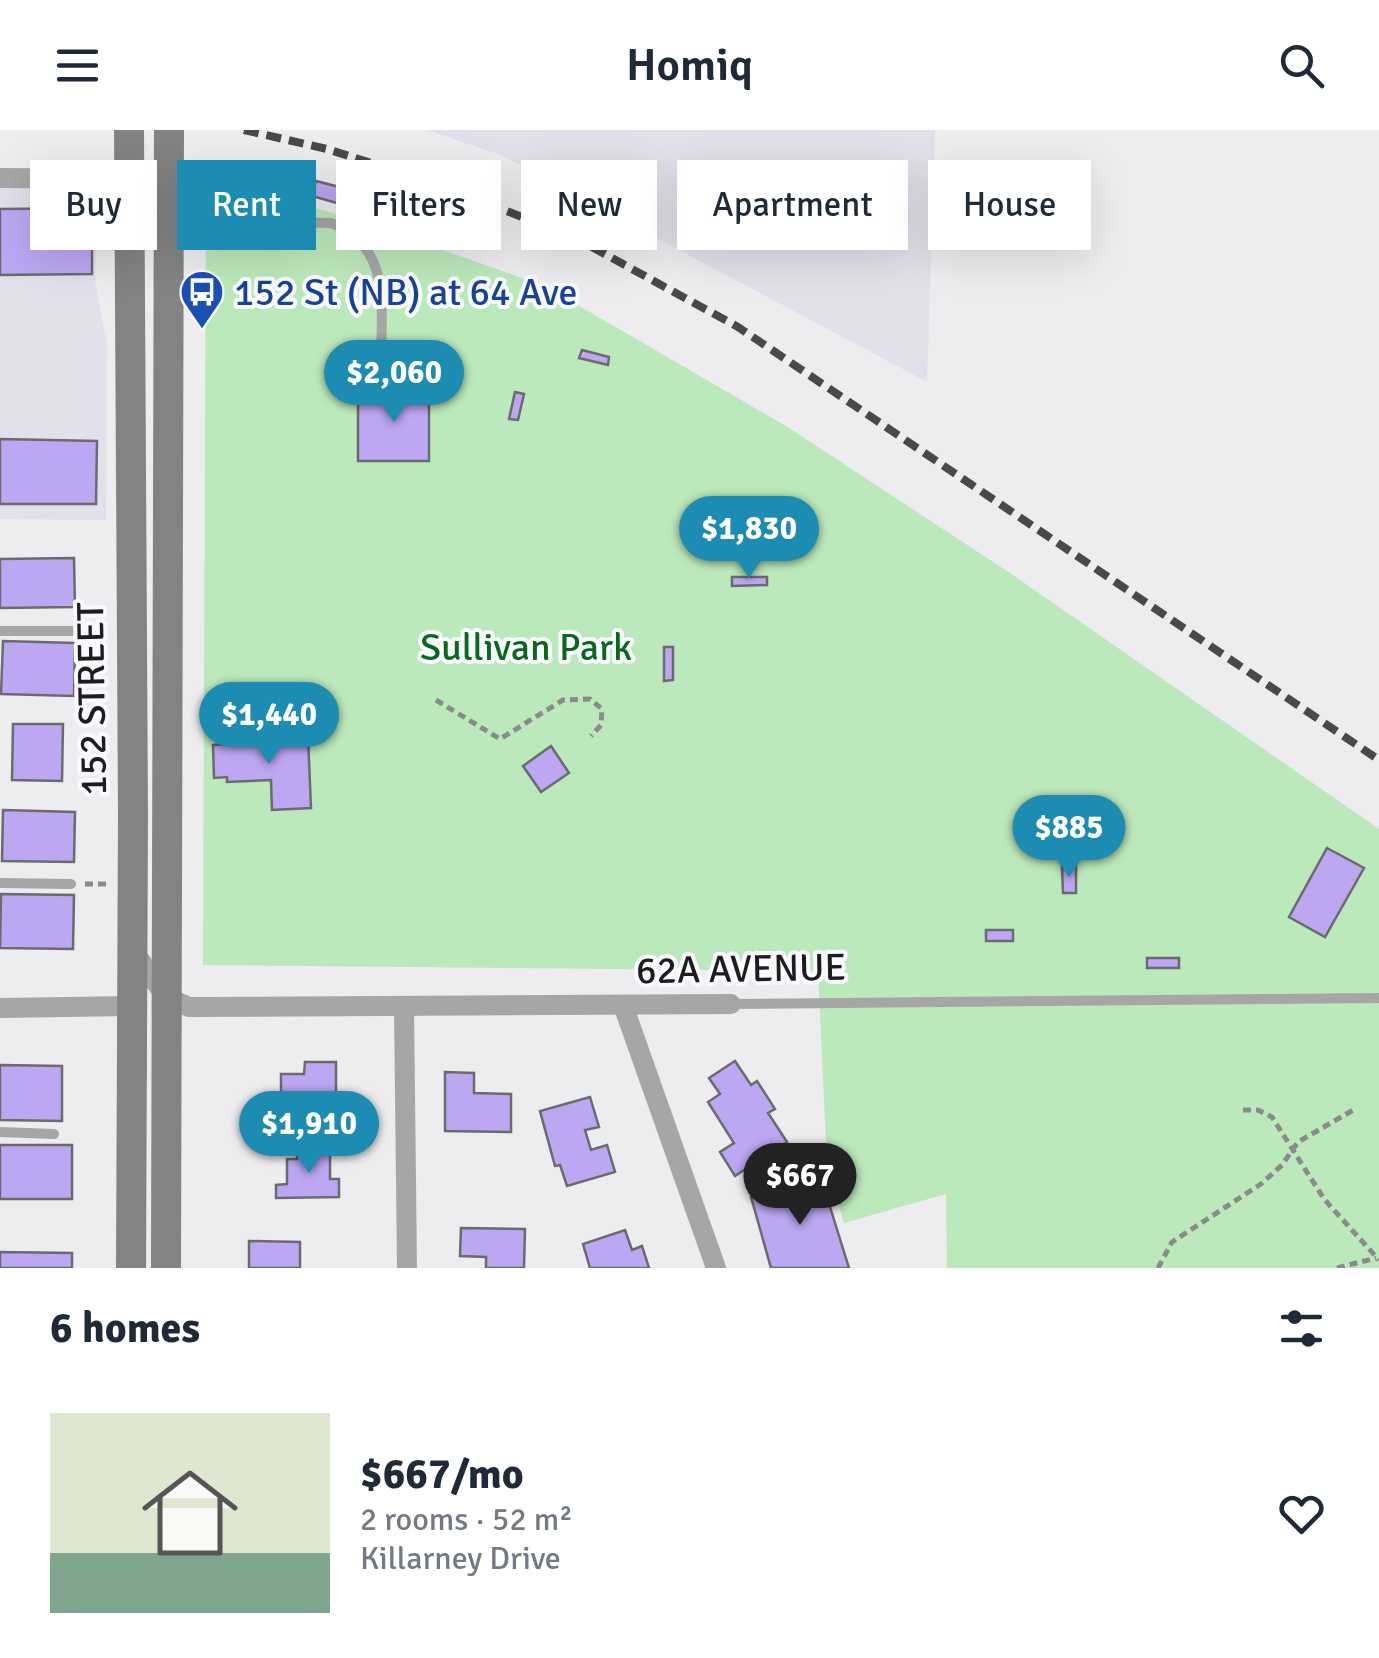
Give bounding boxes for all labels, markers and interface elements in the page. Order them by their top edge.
icon: menu [50,38,105,93]
text: Homiq [626,38,753,93]
icon: search [1274,38,1329,93]
chip: Buy [30,160,157,250]
chip: Rent [177,160,316,250]
chip: Filters [336,160,501,250]
chip: New [521,160,657,250]
chip: Apartment [677,160,908,250]
chip: House [928,160,1091,250]
bus stop icon: 152 St (NB) at 64 Ave [179,269,225,330]
place label: 152 St (NB) at 64 Ave [234,269,577,316]
pin: $2,060 [313,340,475,425]
text: $2,060 [346,353,442,392]
pin: $1,830 [668,496,830,581]
text: $1,830 [701,509,797,548]
street label: 152 STREET [67,602,117,796]
park label: Sullivan Park [420,624,632,671]
pin: $1,440 [188,682,350,767]
text: $1,440 [221,695,317,734]
pin: $885 [1010,795,1128,880]
text: $885 [1034,808,1104,847]
street label: 62A AVENUE [636,944,846,994]
pin: $1,910 [228,1091,390,1176]
text: $1,910 [261,1104,357,1143]
pin: $667 [741,1143,859,1228]
text: $667 [765,1156,835,1195]
icon: filters [1274,1301,1329,1356]
text: 6 homes [50,1303,200,1354]
text: $667/mo [360,1449,524,1500]
icon: home [130,1453,250,1573]
icon: heart [1274,1486,1329,1541]
text: 2 rooms · 52 m² [360,1500,573,1539]
text: Killarney Drive [360,1539,561,1578]

